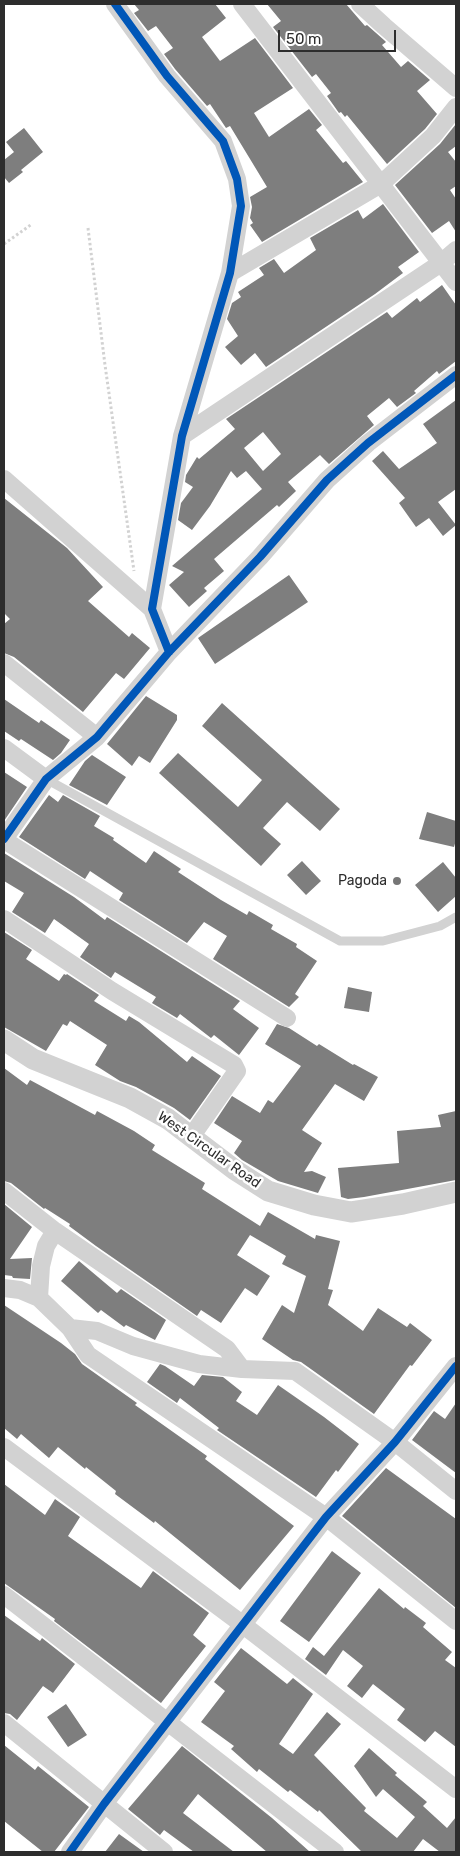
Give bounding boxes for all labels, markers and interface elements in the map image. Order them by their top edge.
scale bar [280,20,398,52]
text: 50 m [286,30,321,48]
place label: Pagoda [338,873,387,889]
marker: Pagoda [391,875,403,887]
street label: West Circular Road [154,1108,264,1192]

